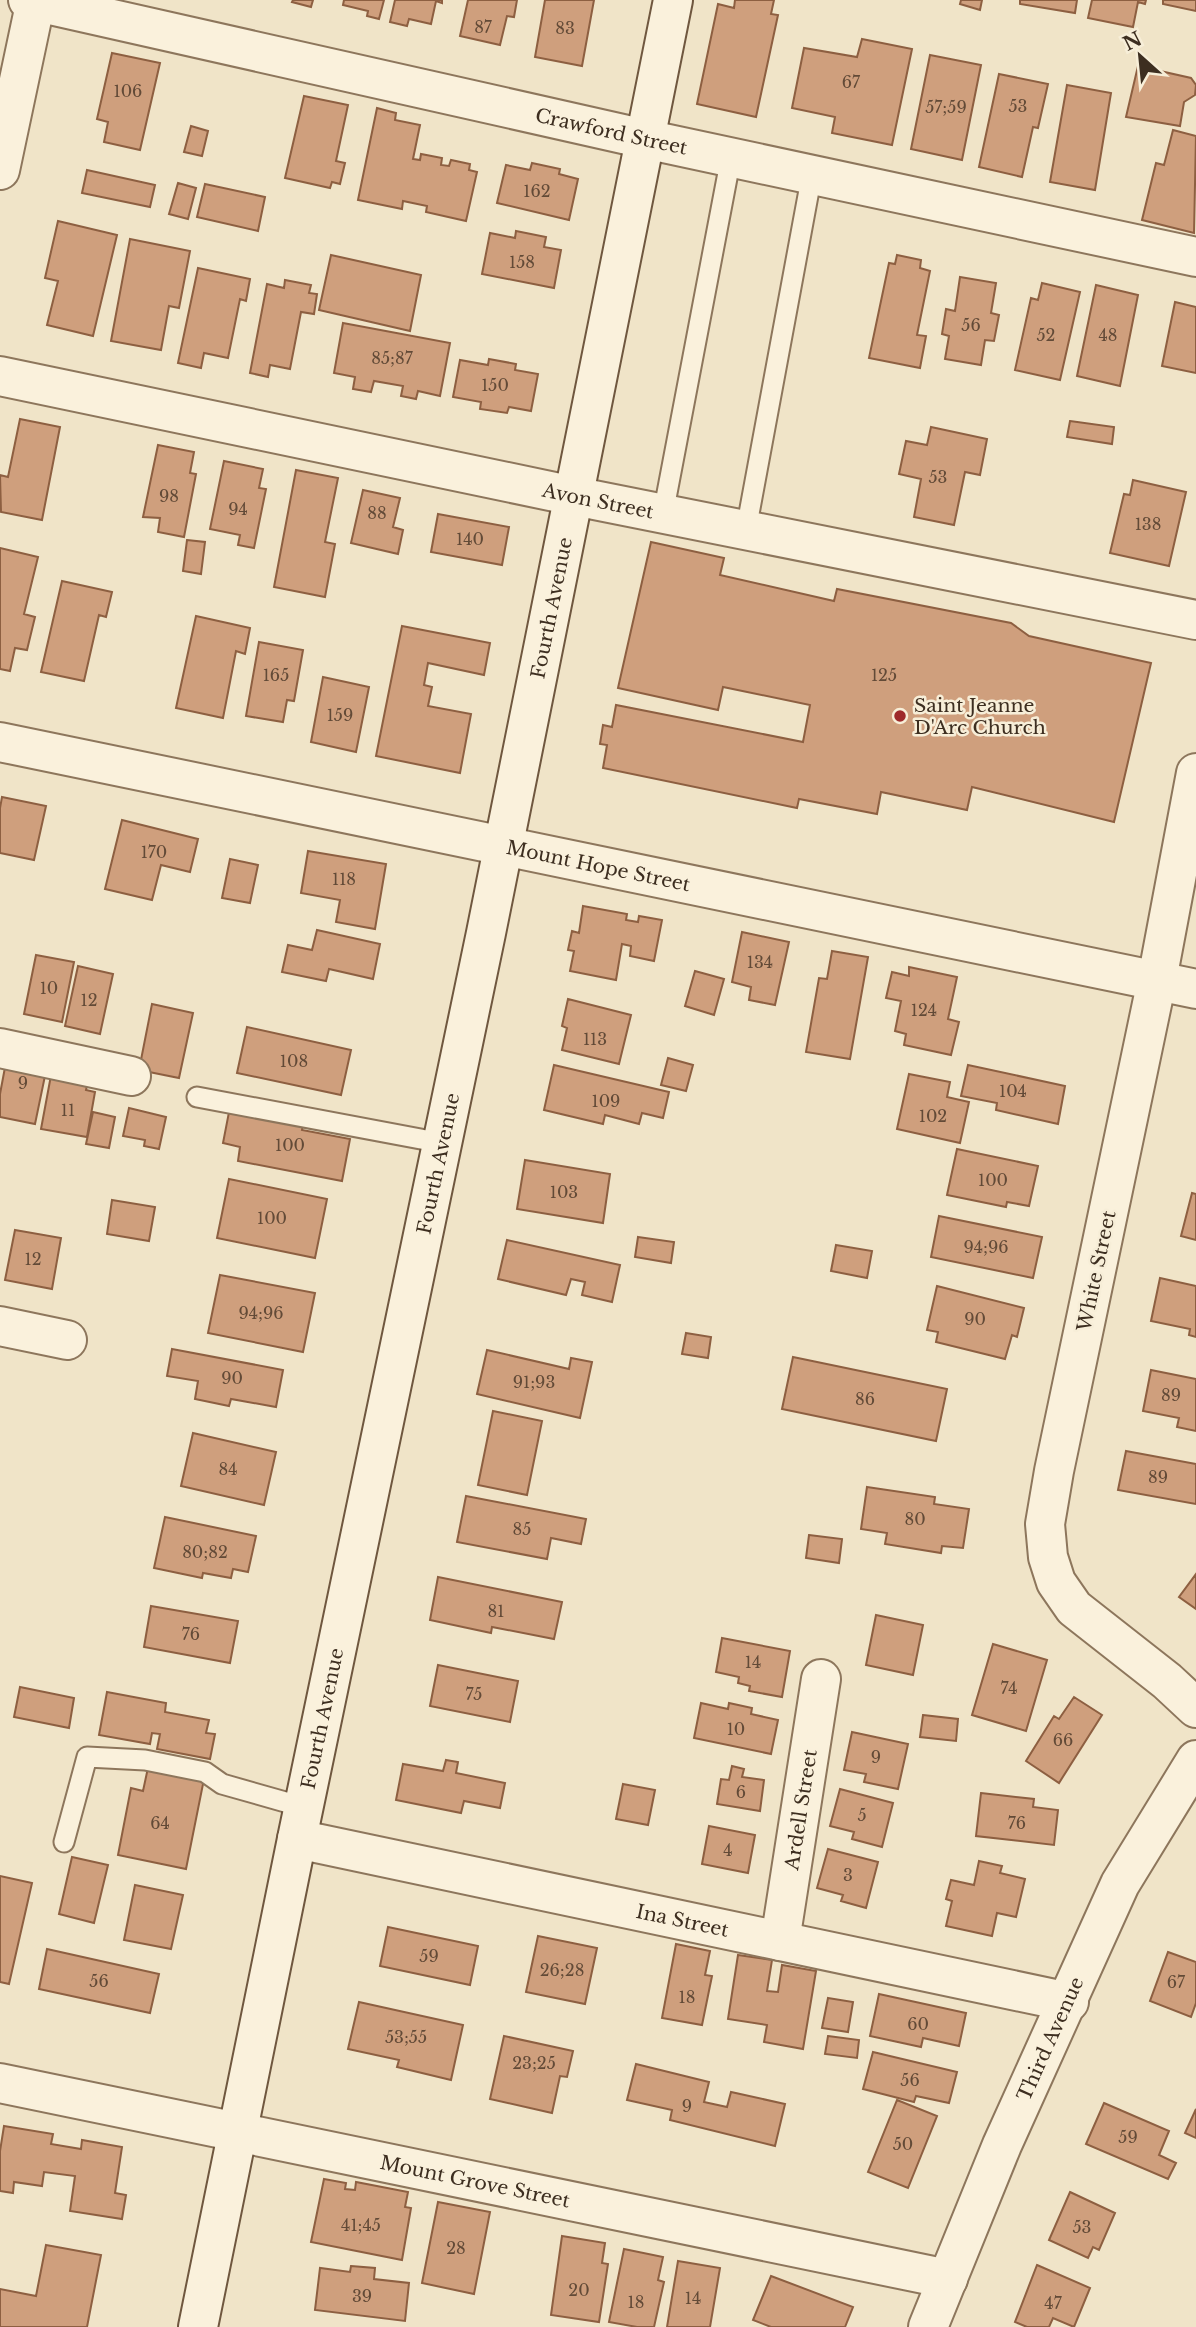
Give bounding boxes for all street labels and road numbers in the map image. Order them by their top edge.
street label: Crawford Street [533,104,690,160]
street label: Avon Street [539,479,656,524]
street label: Fourth Avenue [526,535,577,681]
street label: Mount Hope Street [504,836,693,896]
street label: Fourth Avenue [412,1091,464,1236]
street label: White Street [1072,1208,1121,1335]
street label: Fourth Avenue [297,1646,349,1791]
street label: Ardell Street [780,1747,822,1873]
street label: Ina Street [634,1900,732,1942]
street label: Third Avenue [1012,1973,1088,2105]
street label: Mount Grove Street [378,2151,573,2213]

